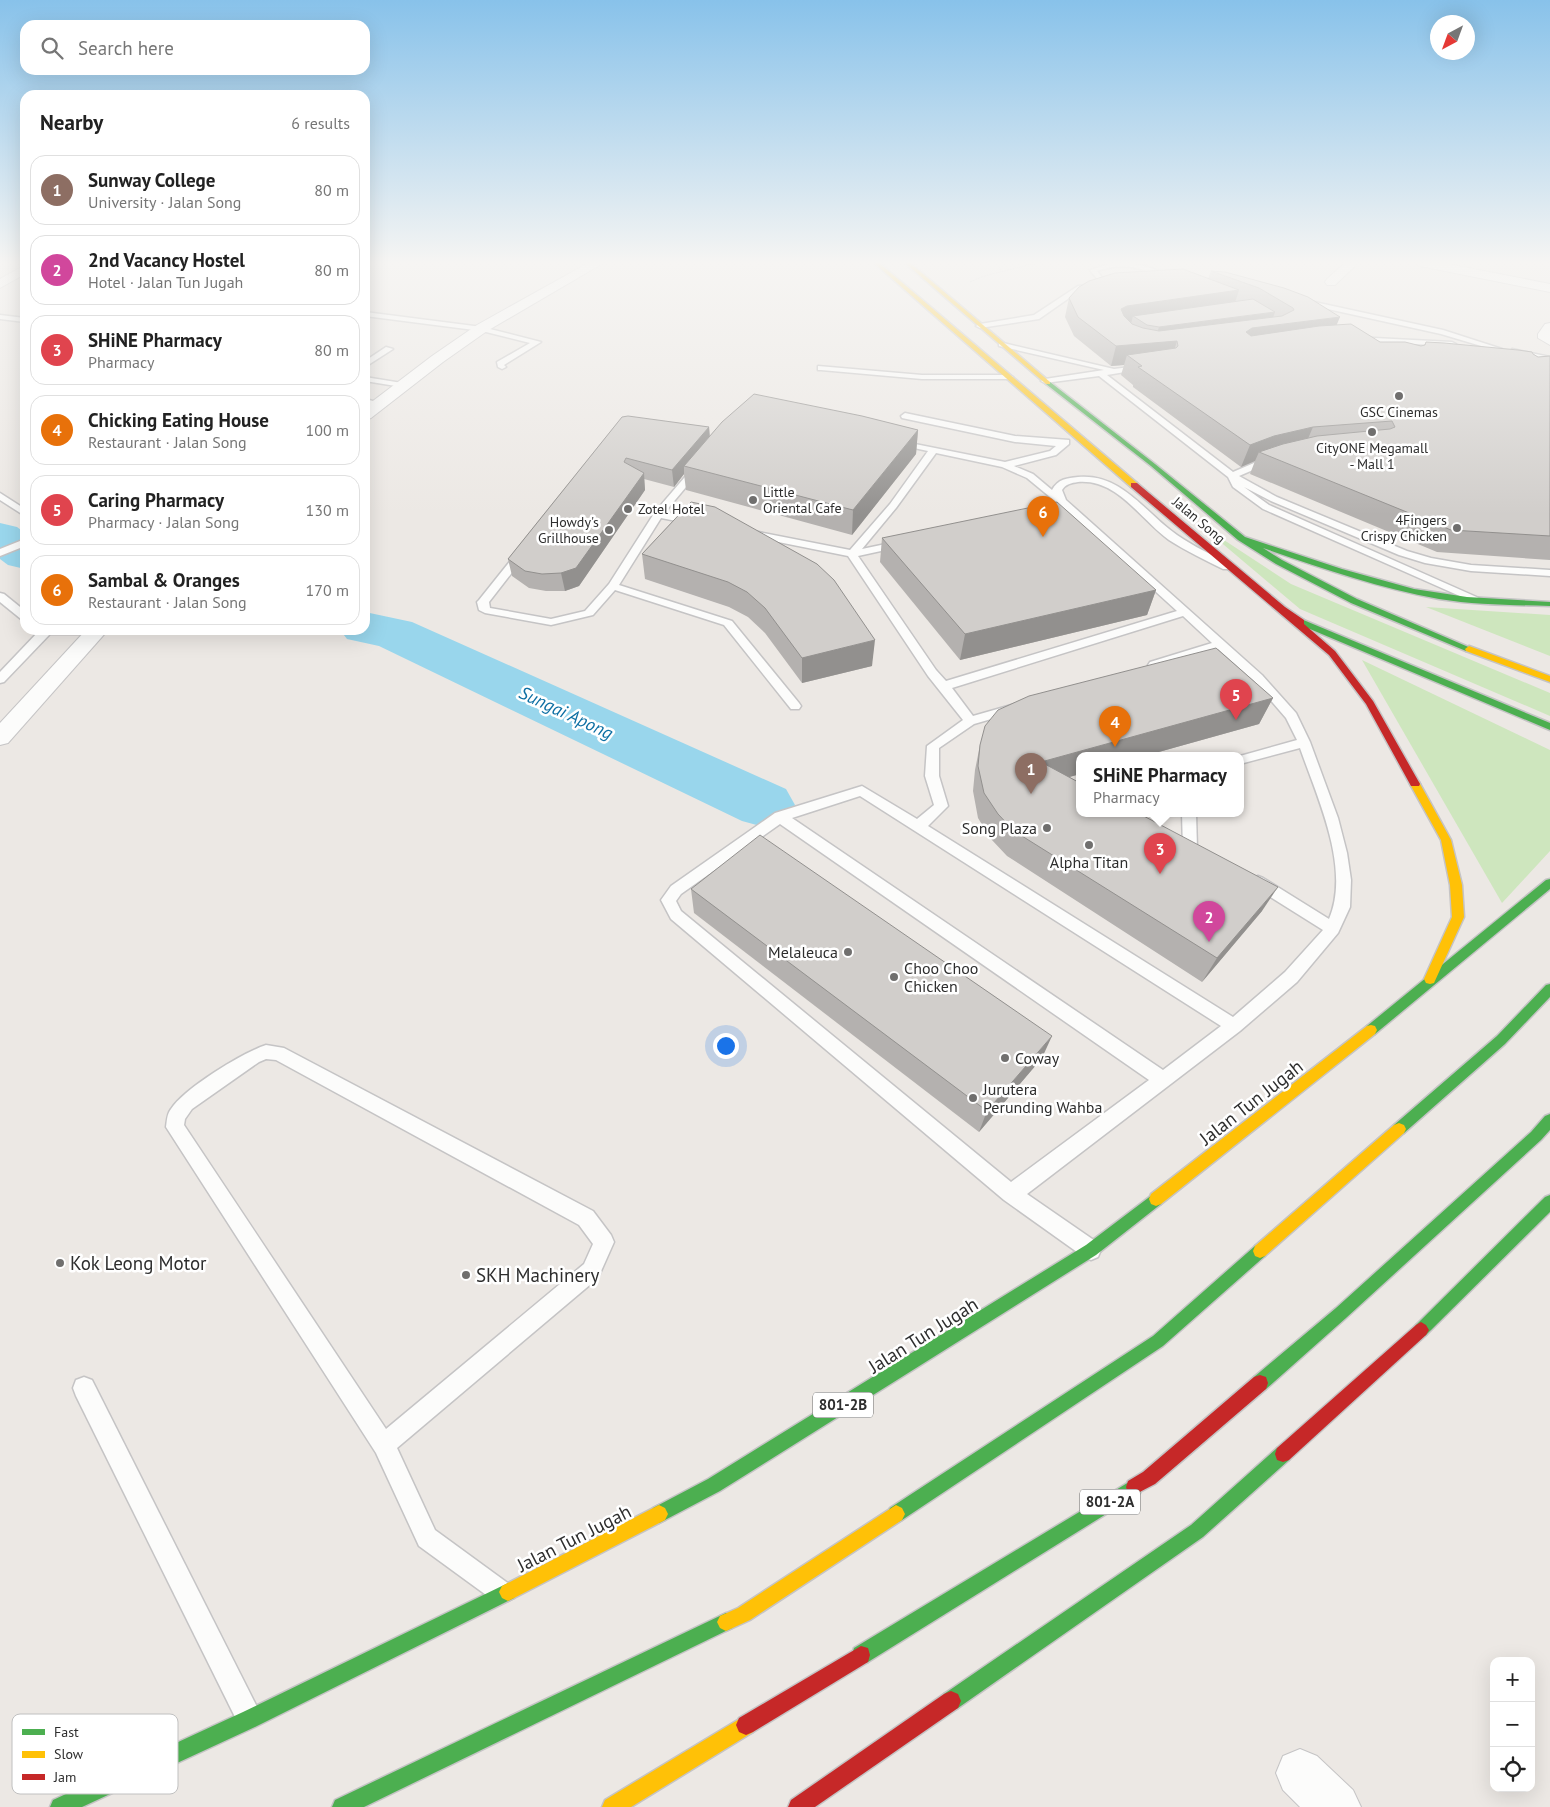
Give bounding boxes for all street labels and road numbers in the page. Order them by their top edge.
street label: Jalan Song [1168,492,1229,547]
street label: Jalan Tun Jugah [1194,1054,1308,1151]
street label: Jalan Tun Jugah [863,1292,982,1379]
road number: 801-2B [813,1392,873,1418]
road number: 801-2A [1080,1490,1140,1514]
street label: Jalan Tun Jugah [512,1499,635,1577]

